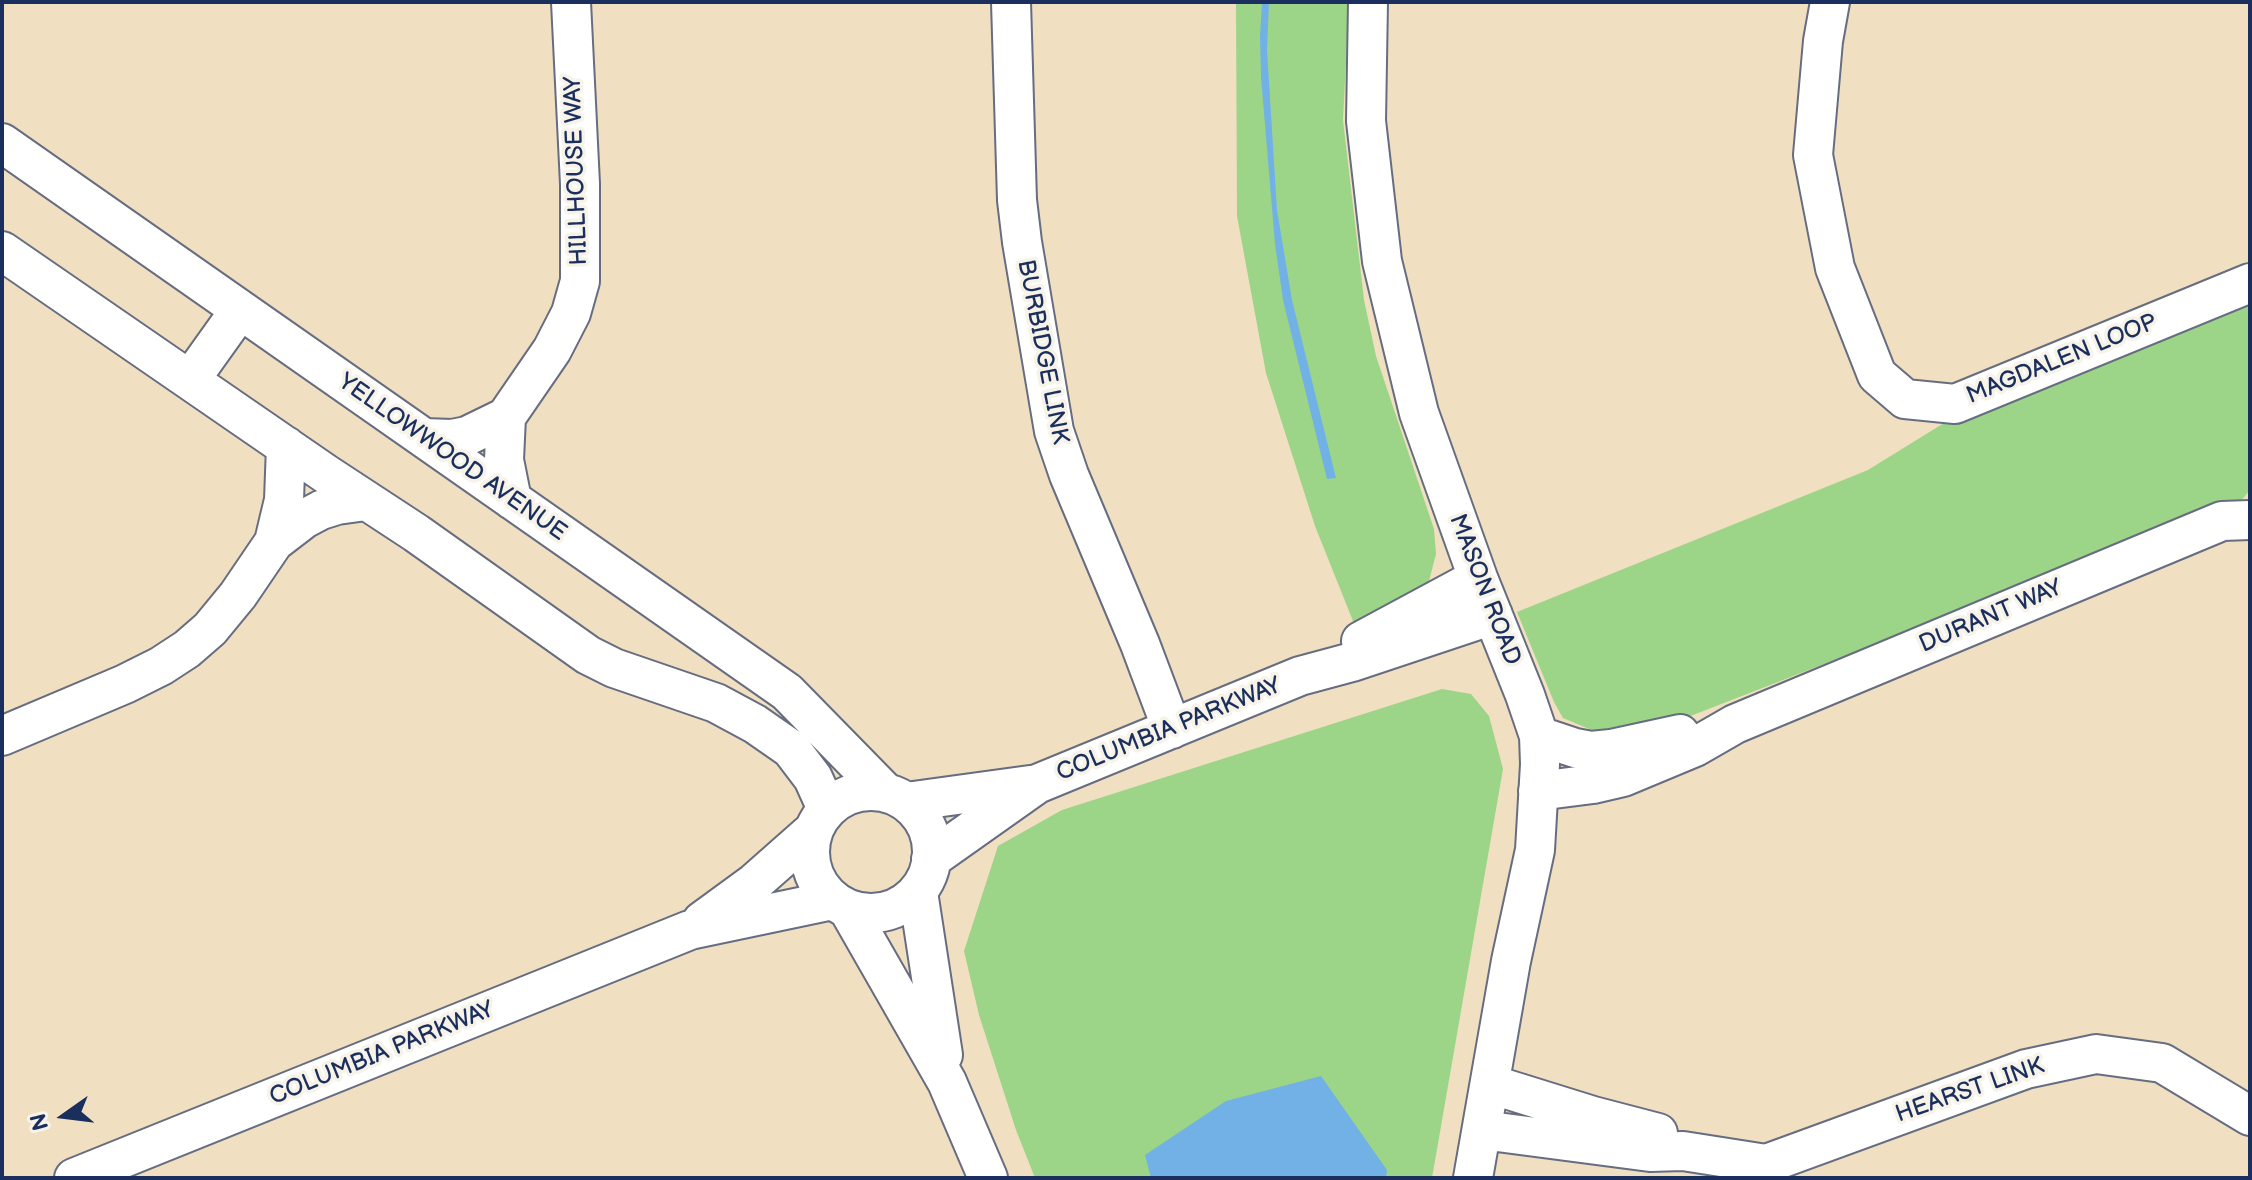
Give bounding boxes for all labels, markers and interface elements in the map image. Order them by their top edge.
street label: HILLHOUSE WAY [559,76,595,266]
street label: BURBIDGE LINK [1010,257,1074,447]
street label: MAGDALEN LOOP [1963,309,2161,411]
street label: YELLOWWOOD AVENUE [332,368,572,548]
street label: MASON ROAD [1442,510,1526,670]
street label: DURANT WAY [1915,574,2067,660]
street label: COLUMBIA PARKWAY [1053,672,1285,788]
street label: COLUMBIA PARKWAY [266,996,498,1112]
street label: HEARST LINK [1892,1052,2048,1130]
north arrow [24,1076,104,1156]
text: N [25,1111,55,1133]

